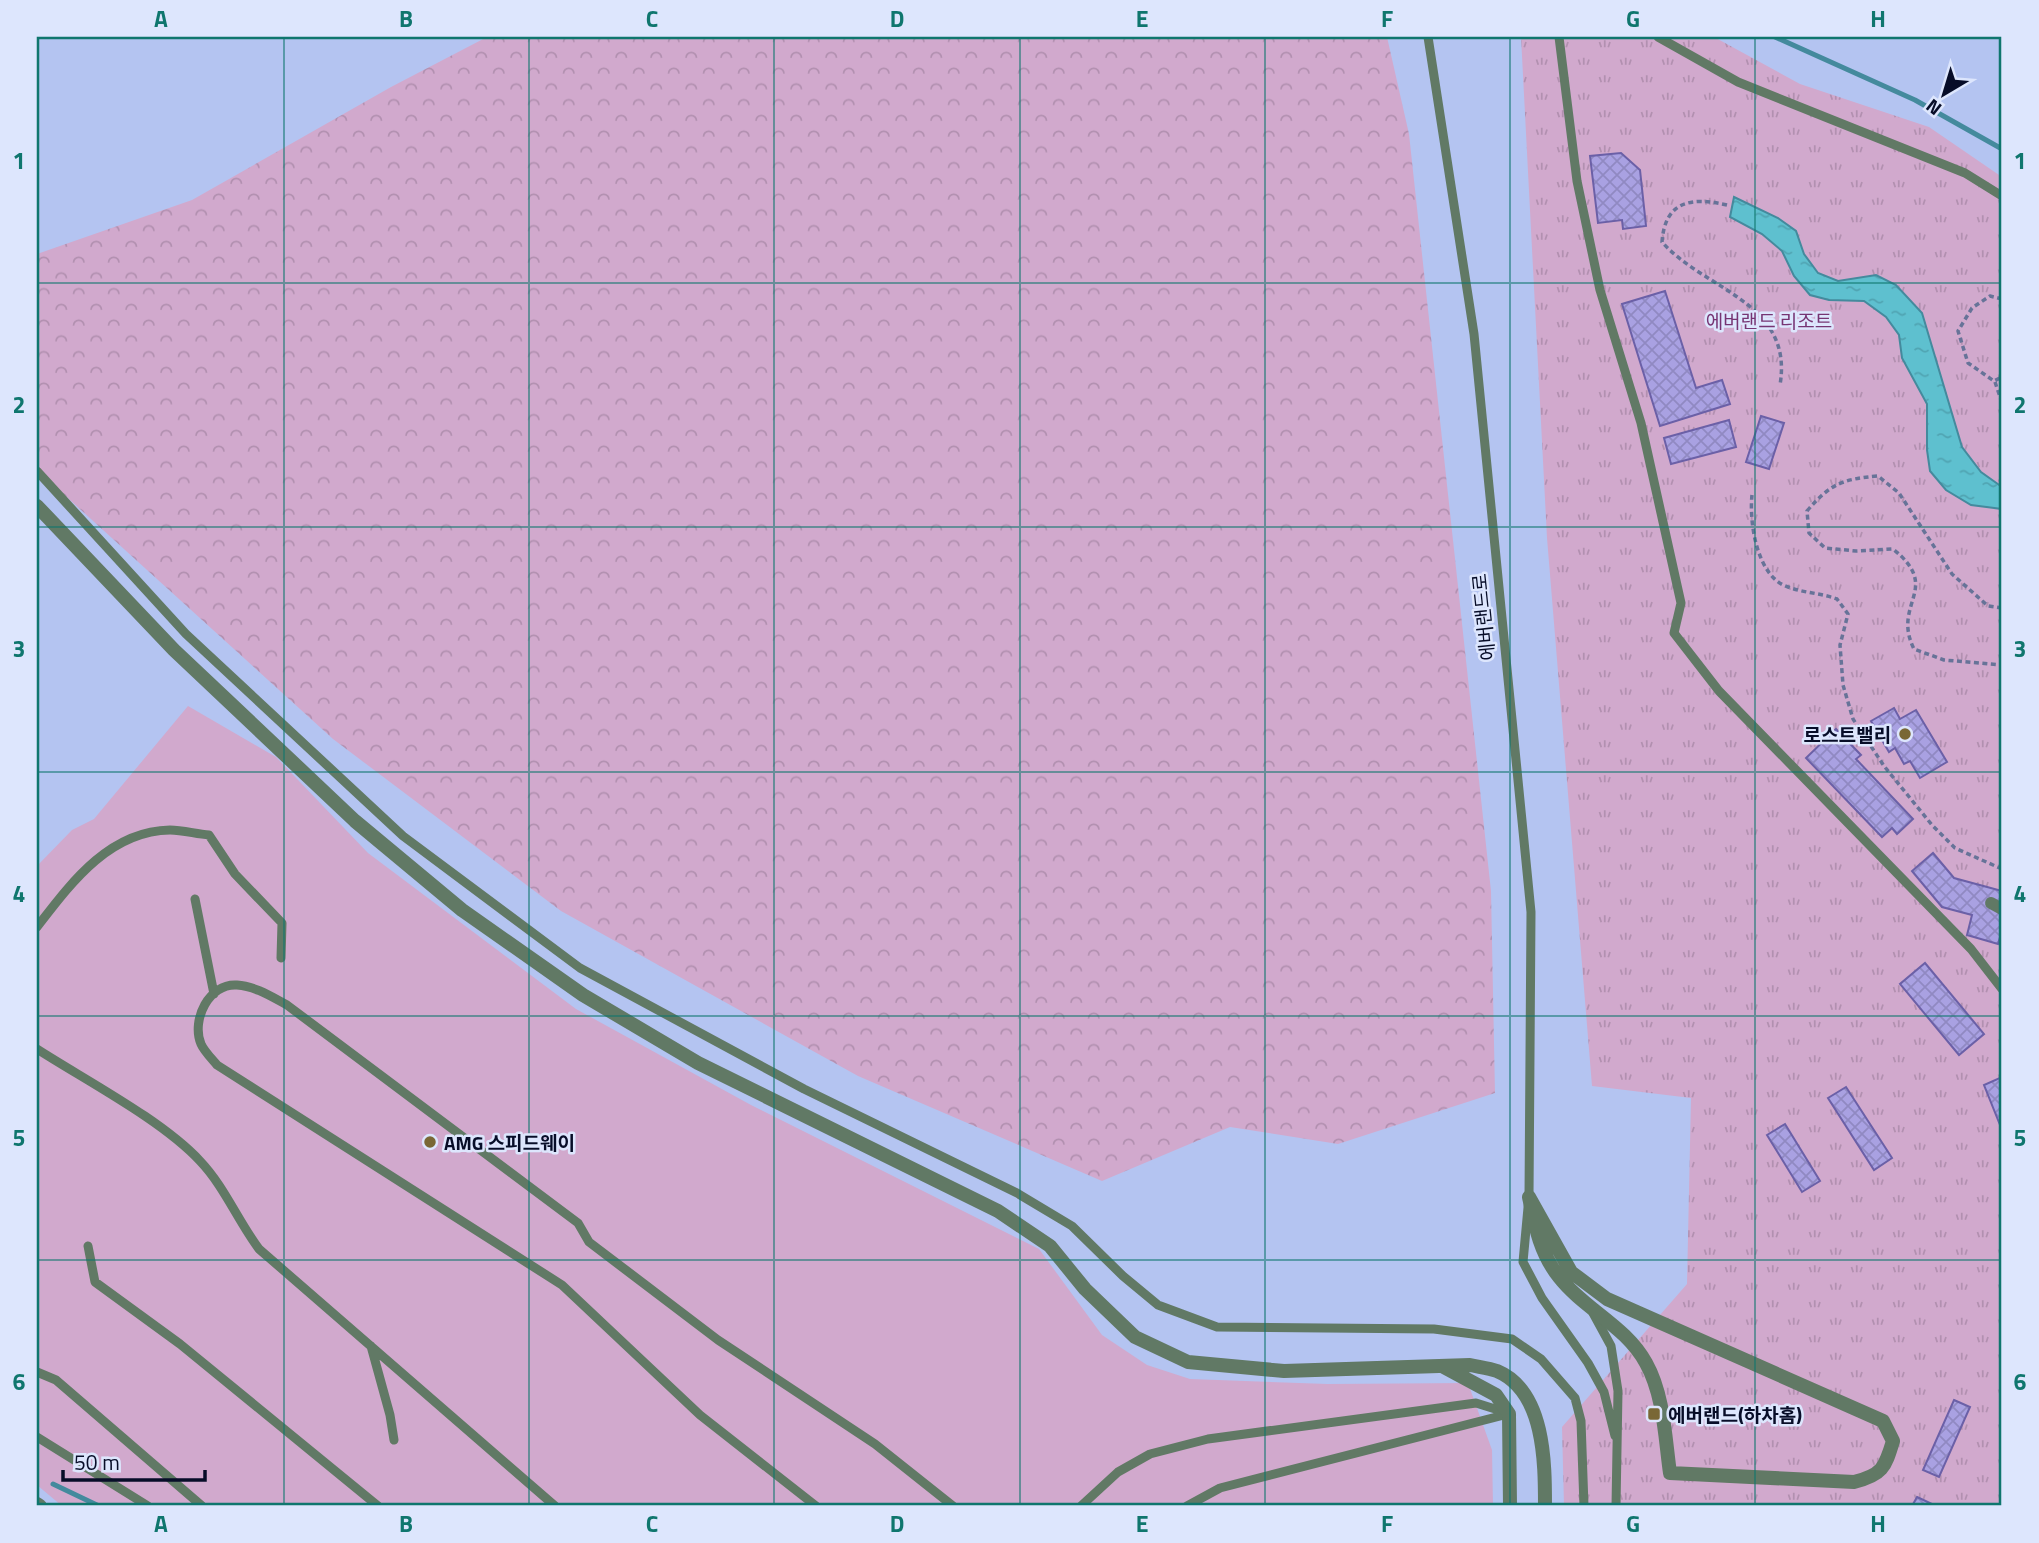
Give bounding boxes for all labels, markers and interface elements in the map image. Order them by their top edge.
text: A [154,1,168,36]
text: B [399,1,413,36]
text: C [646,1,658,36]
text: D [890,1,904,36]
text: E [1136,1,1148,36]
text: F [1381,1,1393,36]
text: G [1626,1,1640,36]
text: H [1870,1,1886,36]
north arrow [1910,60,1980,130]
text: N [1919,92,1947,123]
text: 1 [13,143,25,178]
text: 1 [2014,143,2026,178]
park label: 에버랜드 리조트 [1706,306,1832,335]
text: 2 [13,387,25,422]
text: 2 [2014,387,2026,422]
street label: 에버랜드로 [1464,572,1502,662]
text: 3 [13,631,25,666]
text: 3 [2014,631,2026,666]
place label: 로스트밸리 [1804,720,1891,749]
marker: 로스트밸리 [1897,726,1913,742]
text: 4 [13,876,25,911]
text: 4 [2014,876,2026,911]
text: 5 [13,1120,25,1155]
text: 5 [2014,1120,2026,1155]
place label: AMG 스피드웨이 [444,1128,575,1157]
marker: AMG 스피드웨이 [422,1134,438,1150]
text: 6 [13,1364,26,1399]
text: 6 [2014,1364,2027,1399]
place label: 에버랜드(하차홈) [1668,1400,1802,1429]
marker: 에버랜드(하차홈) [1646,1406,1662,1422]
scale bar [63,1438,205,1482]
text: 50 m [74,1446,120,1478]
text: A [154,1506,168,1541]
text: B [399,1506,413,1541]
text: C [646,1506,658,1541]
text: D [890,1506,904,1541]
text: E [1136,1506,1148,1541]
text: F [1381,1506,1393,1541]
text: G [1626,1506,1640,1541]
text: H [1870,1506,1886,1541]

